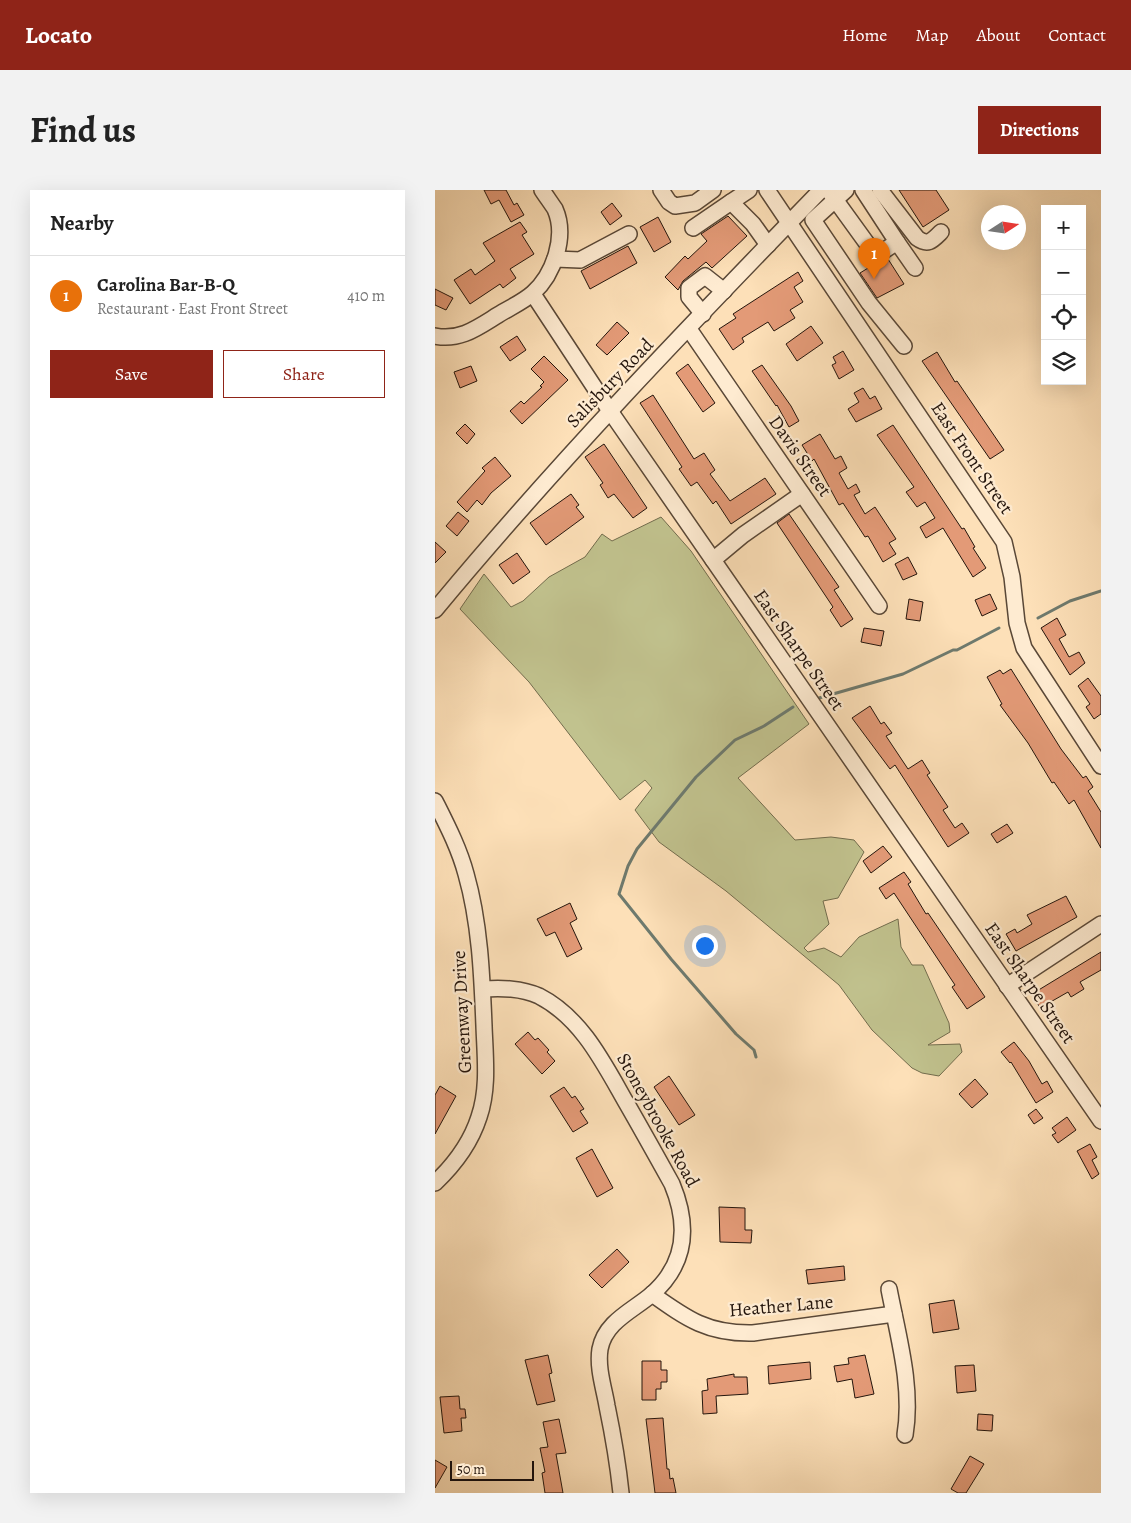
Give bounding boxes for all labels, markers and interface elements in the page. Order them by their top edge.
text: Locato [25,19,92,51]
text: Home [842,23,887,47]
text: Map [915,23,948,47]
text: About [976,23,1020,47]
text: Contact [1048,23,1106,47]
text: Find us [30,106,136,154]
button: Directions [978,106,1101,154]
north arrow [981,205,1026,250]
map controls [1041,205,1086,385]
button: + [1041,205,1086,250]
text: Nearby [50,209,113,237]
pin: 1 [858,238,890,279]
button: − [1041,250,1086,295]
text: Carolina Bar-B-Q [97,272,235,298]
text: 1 [63,285,69,307]
text: 410 m [347,285,385,307]
button: locate [1041,295,1086,340]
text: Restaurant · East Front Street [97,298,288,320]
street label: Salisbury Road [561,332,660,434]
button: layers [1041,340,1086,385]
button: Save [50,350,213,398]
button: Share [223,350,385,398]
street label: East Front Street [925,397,1019,519]
street label: Davis Street [762,410,838,502]
street label: East Sharpe Street [747,584,851,716]
street label: East Sharpe Street [978,917,1082,1049]
your location [692,933,718,959]
street label: Greenway Drive [446,950,478,1074]
street label: Stoneybrooke Road [610,1048,706,1192]
street label: Heather Lane [728,1288,834,1324]
scale bar [450,1458,534,1481]
text: 50 m [457,1460,485,1479]

